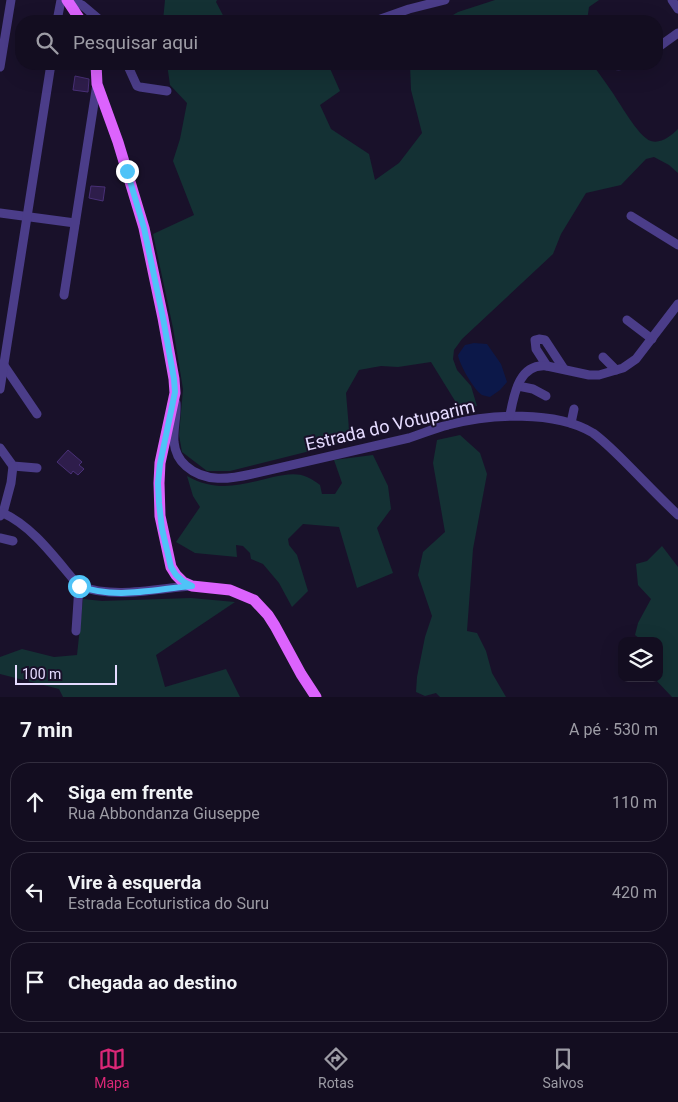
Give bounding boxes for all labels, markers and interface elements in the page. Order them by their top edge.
search box [15,15,663,70]
icon: search [33,29,61,57]
text: Pesquisar aqui [73,31,198,54]
route end [116,160,139,183]
street label: Estrada do Votuparim [303,395,477,455]
route start [68,575,91,598]
map controls [618,637,663,682]
button: layers [618,637,663,682]
scale bar [15,662,118,685]
text: 100 m [22,666,61,682]
text: 7 min [20,718,73,742]
text: A pé · 530 m [569,720,658,739]
text: Siga em frente [68,781,193,804]
icon: ahead [21,788,49,816]
text: 110 m [612,793,657,812]
text: Rua Abbondanza Giuseppe [68,804,260,823]
text: Vire à esquerda [68,871,201,894]
icon: left [21,878,49,906]
text: 420 m [612,883,657,902]
text: Estrada Ecoturistica do Suru [68,894,269,913]
icon: arrive [21,968,49,996]
text: Chegada ao destino [68,971,237,994]
tab: Mapa [94,1045,130,1091]
tab: Rotas [318,1045,354,1091]
tab: Salvos [543,1045,584,1091]

